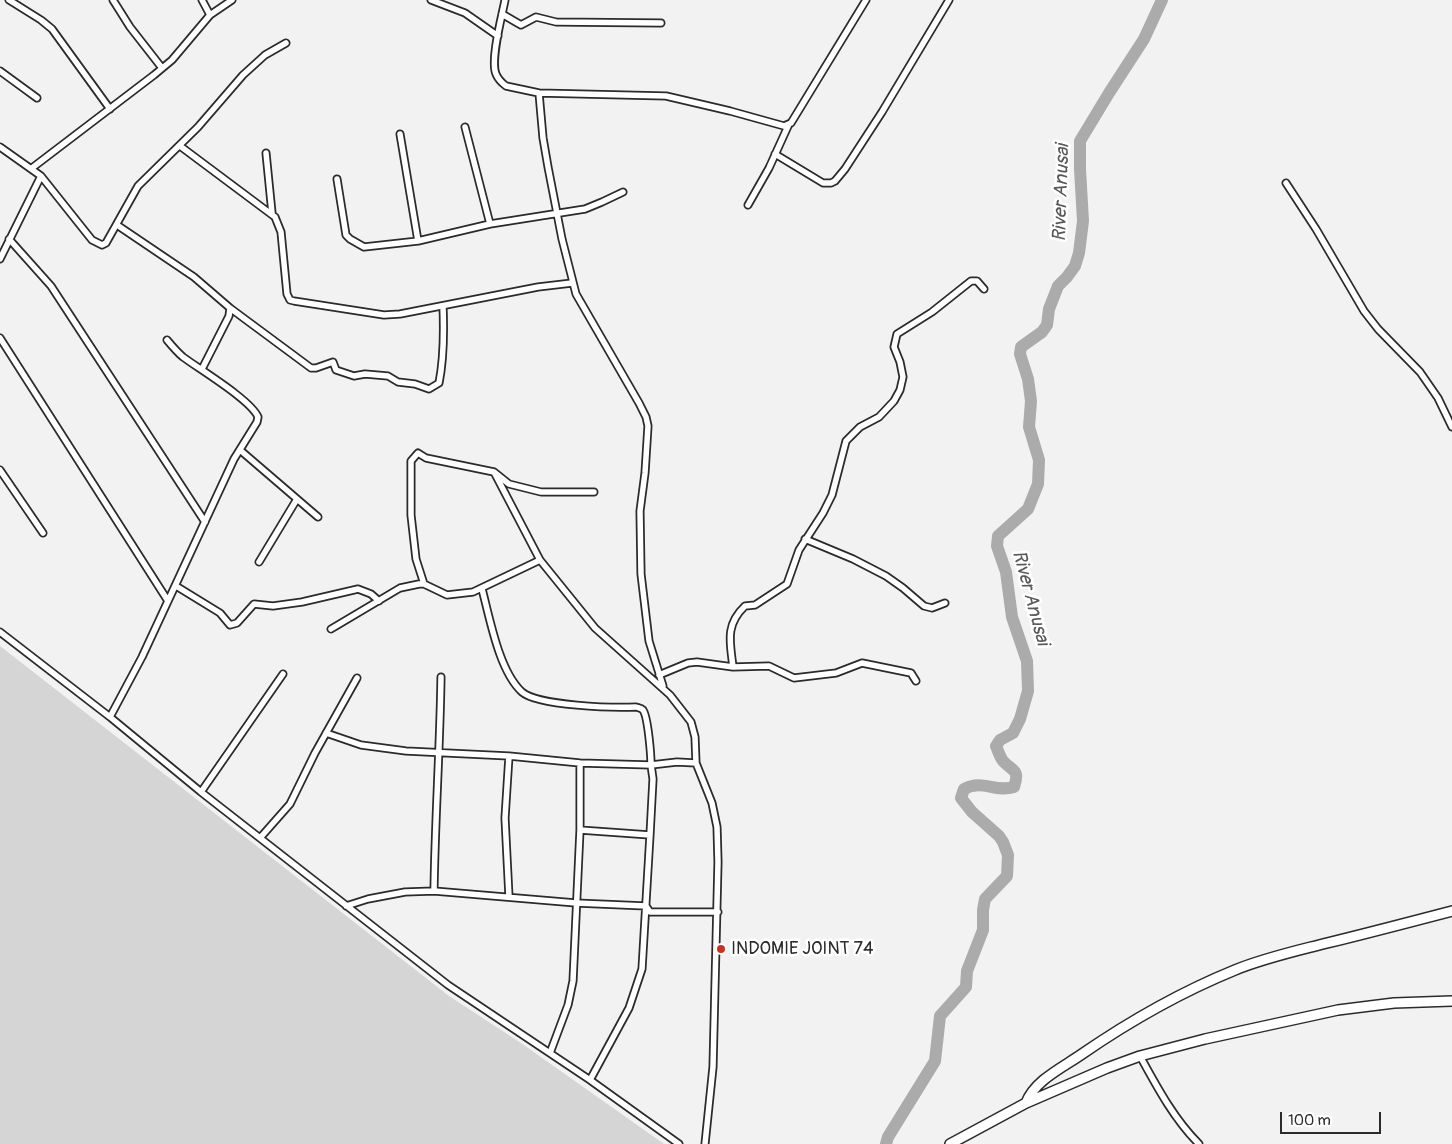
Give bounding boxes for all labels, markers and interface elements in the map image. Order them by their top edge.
water label: River Anusai [1049,144,1075,242]
water label: River Anusai [1006,548,1054,648]
place label: INDOMIE JOINT 74 [731,938,873,960]
marker: INDOMIE JOINT 74 [715,943,727,955]
scale bar [1282,1102,1383,1134]
text: 100 m [1288,1111,1331,1130]

